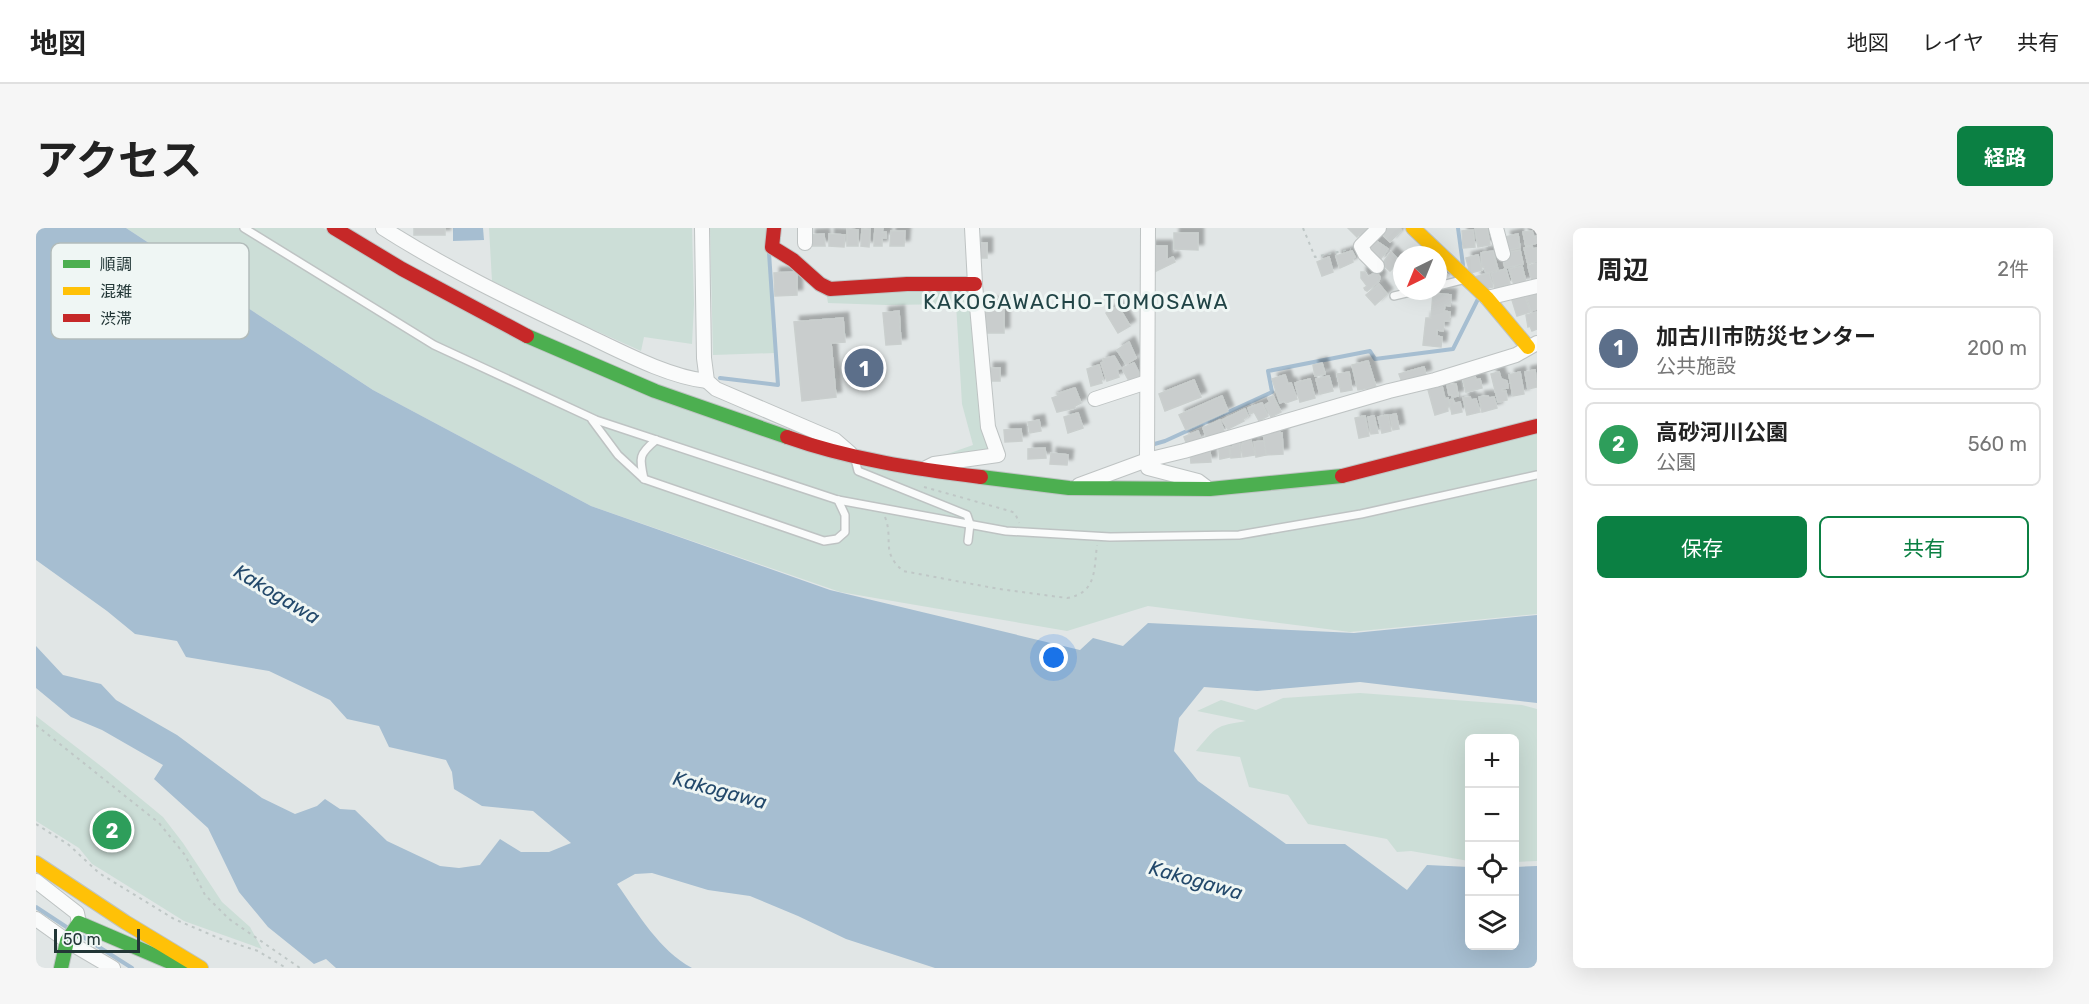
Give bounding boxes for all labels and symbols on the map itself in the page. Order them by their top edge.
legend [51,243,249,339]
north arrow [1393,246,1447,300]
text: 順調 [100,255,132,274]
text: 混雑 [100,282,132,301]
district label: KAKOGAWACHO-TOMOSAWA [923,289,1229,314]
text: 渋滞 [100,309,132,328]
pin: 1 [844,346,884,390]
water label: Kakogawa [230,559,325,629]
your location [1039,643,1068,672]
water label: Kakogawa [670,766,770,814]
pin: 2 [92,808,132,852]
water label: Kakogawa [1146,855,1246,905]
scale bar [54,926,140,954]

